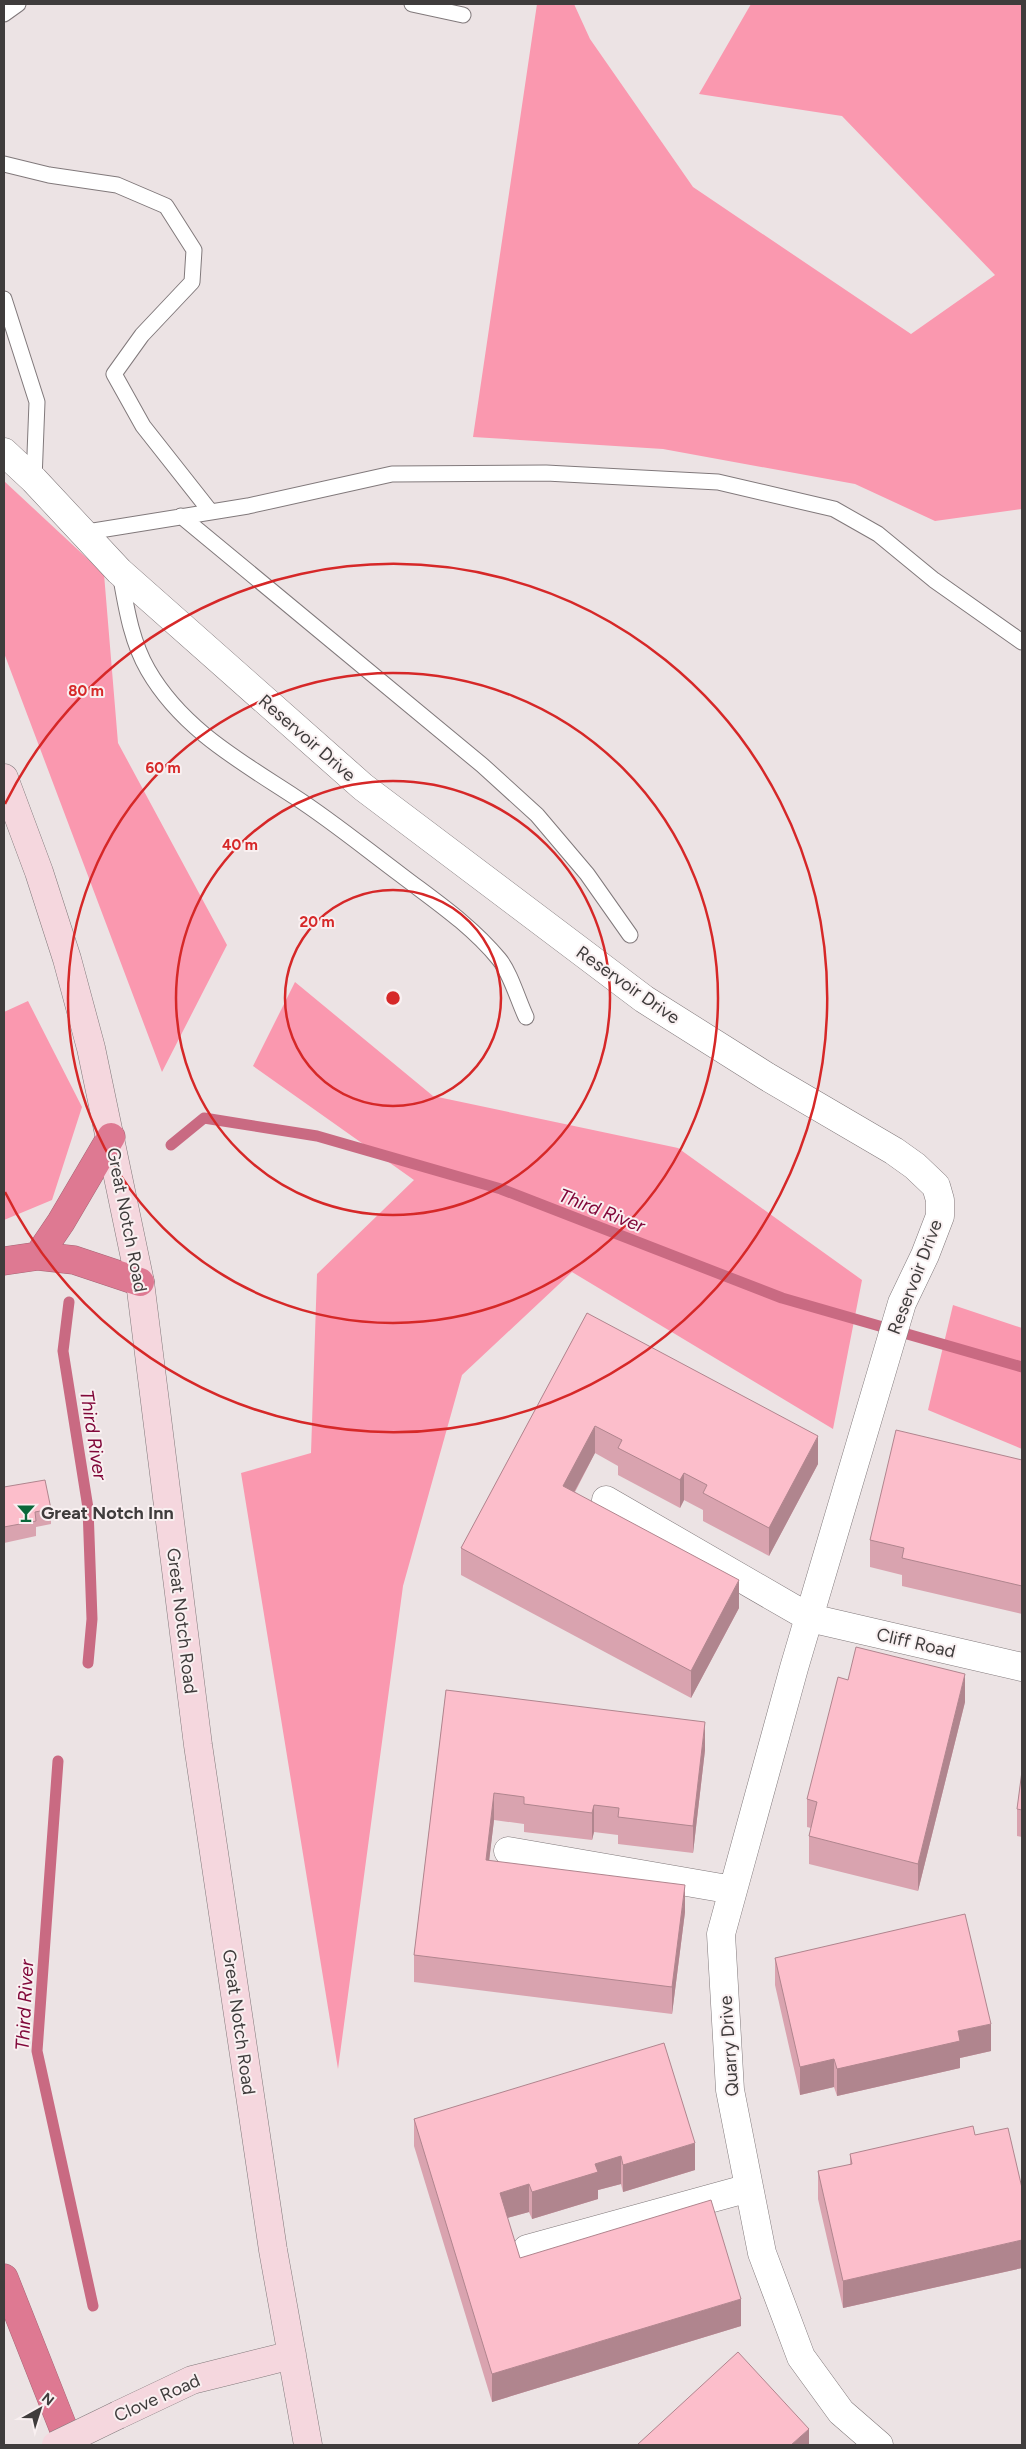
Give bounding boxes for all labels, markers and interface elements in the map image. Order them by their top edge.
text: 80 m [68,682,104,700]
street label: Reservoir Drive [254,690,360,786]
text: 60 m [145,759,181,777]
text: 40 m [222,836,258,854]
text: 20 m [299,913,335,931]
street label: Reservoir Drive [572,941,684,1029]
centre of rings [384,989,402,1007]
street label: Great Notch Road [102,1146,152,1294]
water label: Third River [555,1183,649,1238]
street label: Reservoir Drive [883,1216,947,1338]
water label: Third River [75,1388,112,1482]
bar icon: Great Notch Inn [15,1502,37,1524]
place label: Great Notch Inn [41,1502,174,1524]
street label: Great Notch Road [162,1547,202,1695]
street label: Cliff Road [874,1623,958,1663]
street label: Great Notch Road [218,1948,260,2096]
water label: Third River [11,1959,38,2051]
street label: Quarry Drive [714,1995,743,2097]
street label: Clove Road [111,2369,203,2427]
north arrow [15,2384,65,2434]
text: N [38,2389,57,2409]

